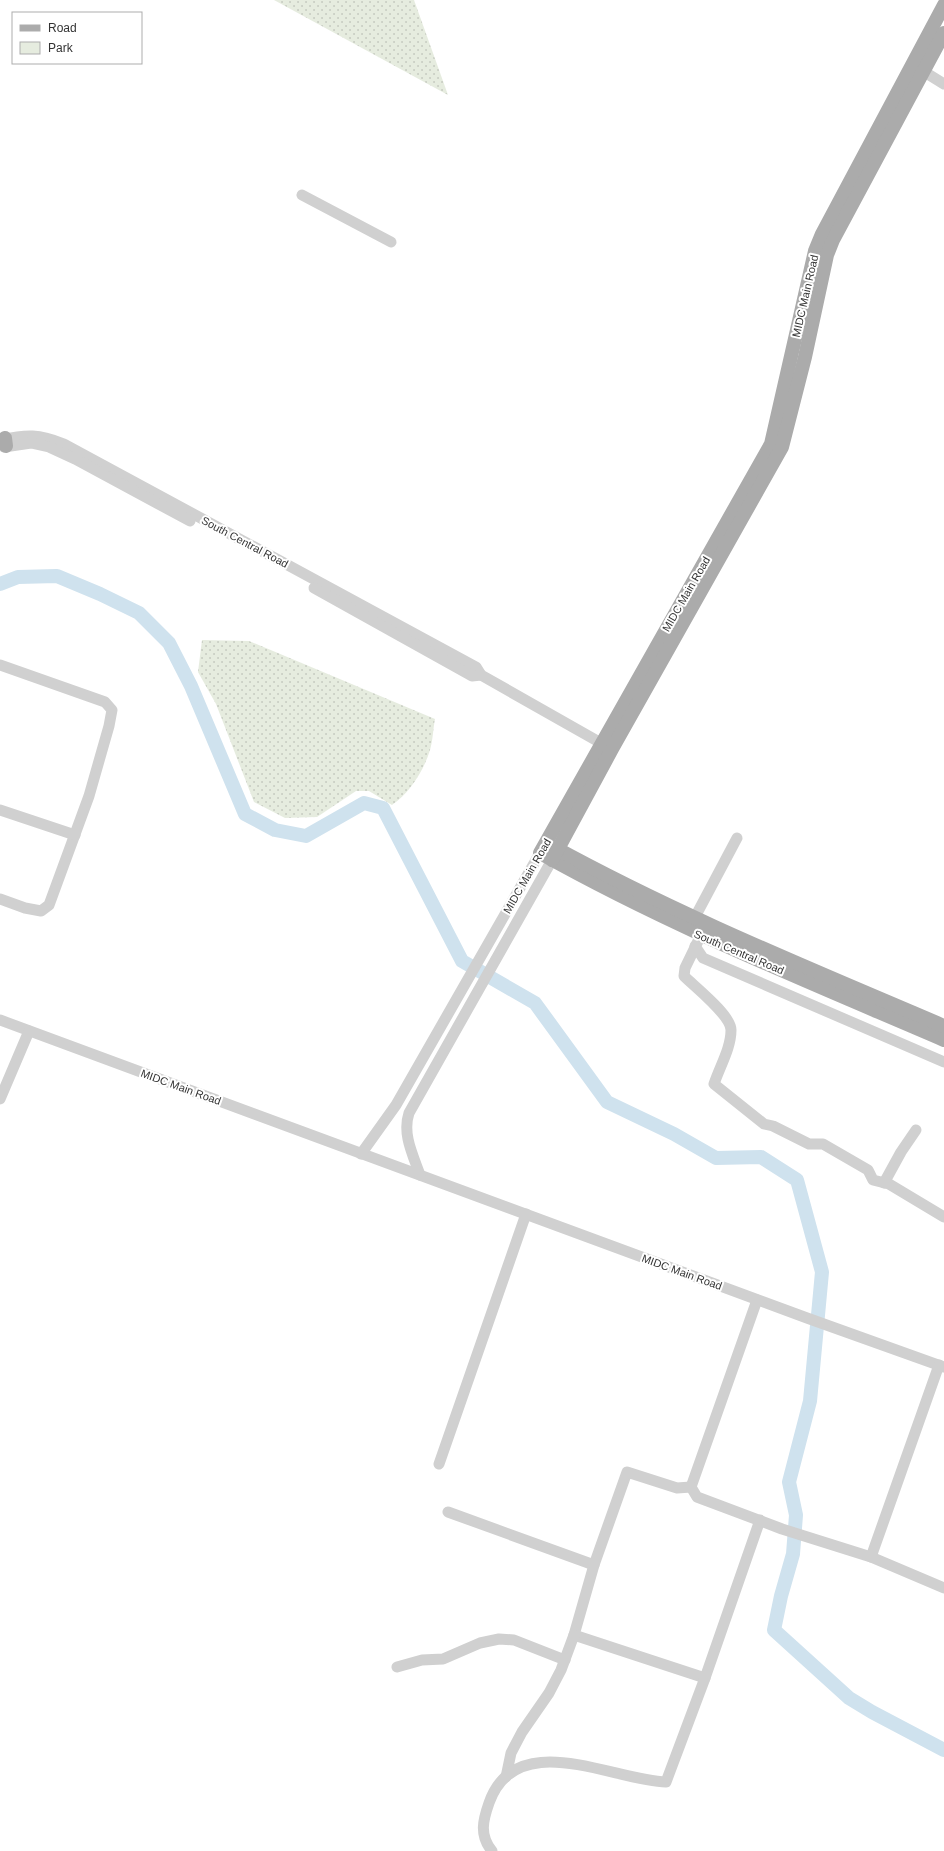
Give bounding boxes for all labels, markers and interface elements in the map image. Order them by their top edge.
legend [12,12,142,64]
text: Road [48,21,77,35]
text: Park [48,41,74,55]
street label: MIDC Main Road [790,254,820,338]
street label: South Central Road [200,514,290,570]
street label: MIDC Main Road [660,554,712,634]
street label: MIDC Main Road [501,836,553,916]
street label: South Central Road [692,928,786,976]
street label: MIDC Main Road [139,1067,223,1107]
street label: MIDC Main Road [640,1252,724,1292]

